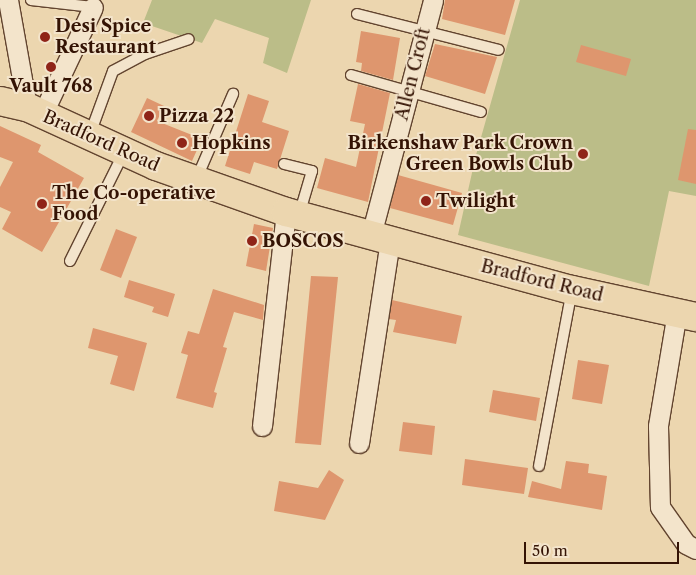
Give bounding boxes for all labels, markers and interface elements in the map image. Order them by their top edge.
place label: Desi Spice Restaurant [55,16,156,58]
street label: Allen Croft [391,25,435,123]
marker: Desi Spice Restaurant [39,31,51,43]
marker: Vault 768 [45,61,57,73]
place label: Vault 768 [9,75,93,97]
place label: Pizza 22 [159,105,234,127]
street label: Bradford Road [39,106,163,176]
marker: Pizza 22 [143,110,155,122]
place label: Hopkins [192,132,270,154]
place label: Birkenshaw Park Crown Green Bowls Club [347,133,573,176]
marker: Hopkins [176,137,188,149]
marker: Birkenshaw Park Crown Green Bowls Club [577,148,589,160]
place label: The Co-operative Food [52,183,215,225]
place label: Twilight [436,190,516,212]
marker: Twilight [420,195,432,207]
marker: The Co-operative Food [36,198,48,210]
place label: BOSCOS [262,230,344,252]
marker: BOSCOS [246,235,258,247]
street label: Bradford Road [479,255,605,307]
scale bar [526,532,681,564]
text: 50 m [532,541,568,560]

